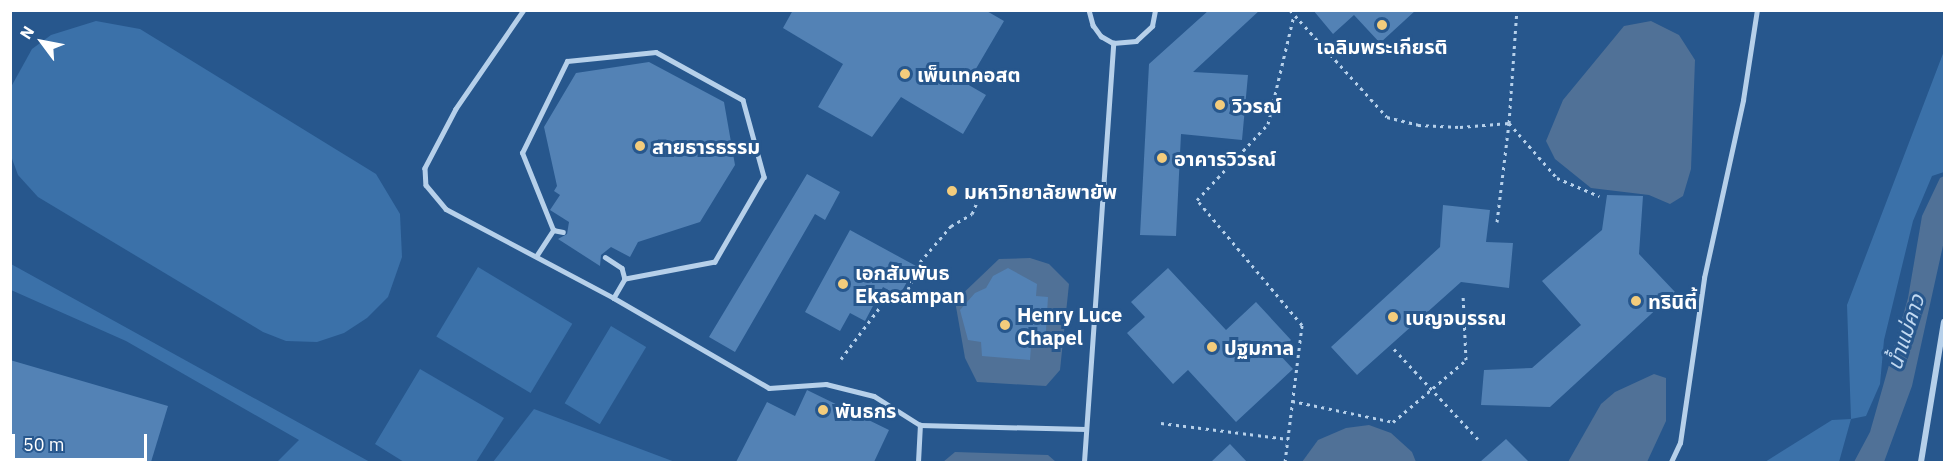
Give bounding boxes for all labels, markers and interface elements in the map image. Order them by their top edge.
north arrow [12,12,72,72]
marker: เฉลิมพระเกียรติ [1375,18,1389,32]
text: N [15,22,38,43]
place label: เฉลิมพระเกียรติ [1316,34,1448,58]
place label: เพ็นเทคอสต [917,62,1021,86]
marker: เพ็นเทคอสต [898,67,912,81]
place label: วิวรณ์ [1232,93,1282,117]
marker: วิวรณ์ [1213,98,1227,112]
place label: สายธารธรรม [652,134,760,158]
marker: สายธารธรรม [633,139,647,153]
place label: อาคารวิวรณ์ [1174,146,1276,170]
marker: อาคารวิวรณ์ [1155,151,1169,165]
place label: มหาวิทยาลัยพายัพ [964,179,1117,203]
marker: มหาวิทยาลัยพายัพ [945,184,959,198]
place label: เอกสัมพันธ Ekasampan [855,260,965,307]
marker: เอกสัมพันธ Ekasampan [836,277,850,291]
place label: ทรินิตี้ [1648,289,1697,313]
water label: น้ำแม่คาว [1881,291,1929,373]
marker: ทรินิตี้ [1629,294,1643,308]
place label: Henry Luce Chapel [1017,302,1122,349]
place label: เบญจบรรณ [1405,305,1506,329]
marker: เบญจบรรณ [1386,310,1400,324]
marker: Henry Luce Chapel [998,318,1012,332]
place label: ปฐมกาล [1224,335,1294,359]
marker: ปฐมกาล [1205,340,1219,354]
place label: พันธกร [835,398,896,422]
marker: พันธกร [816,403,830,417]
scale bar [15,422,150,460]
text: 50 m [23,433,65,456]

